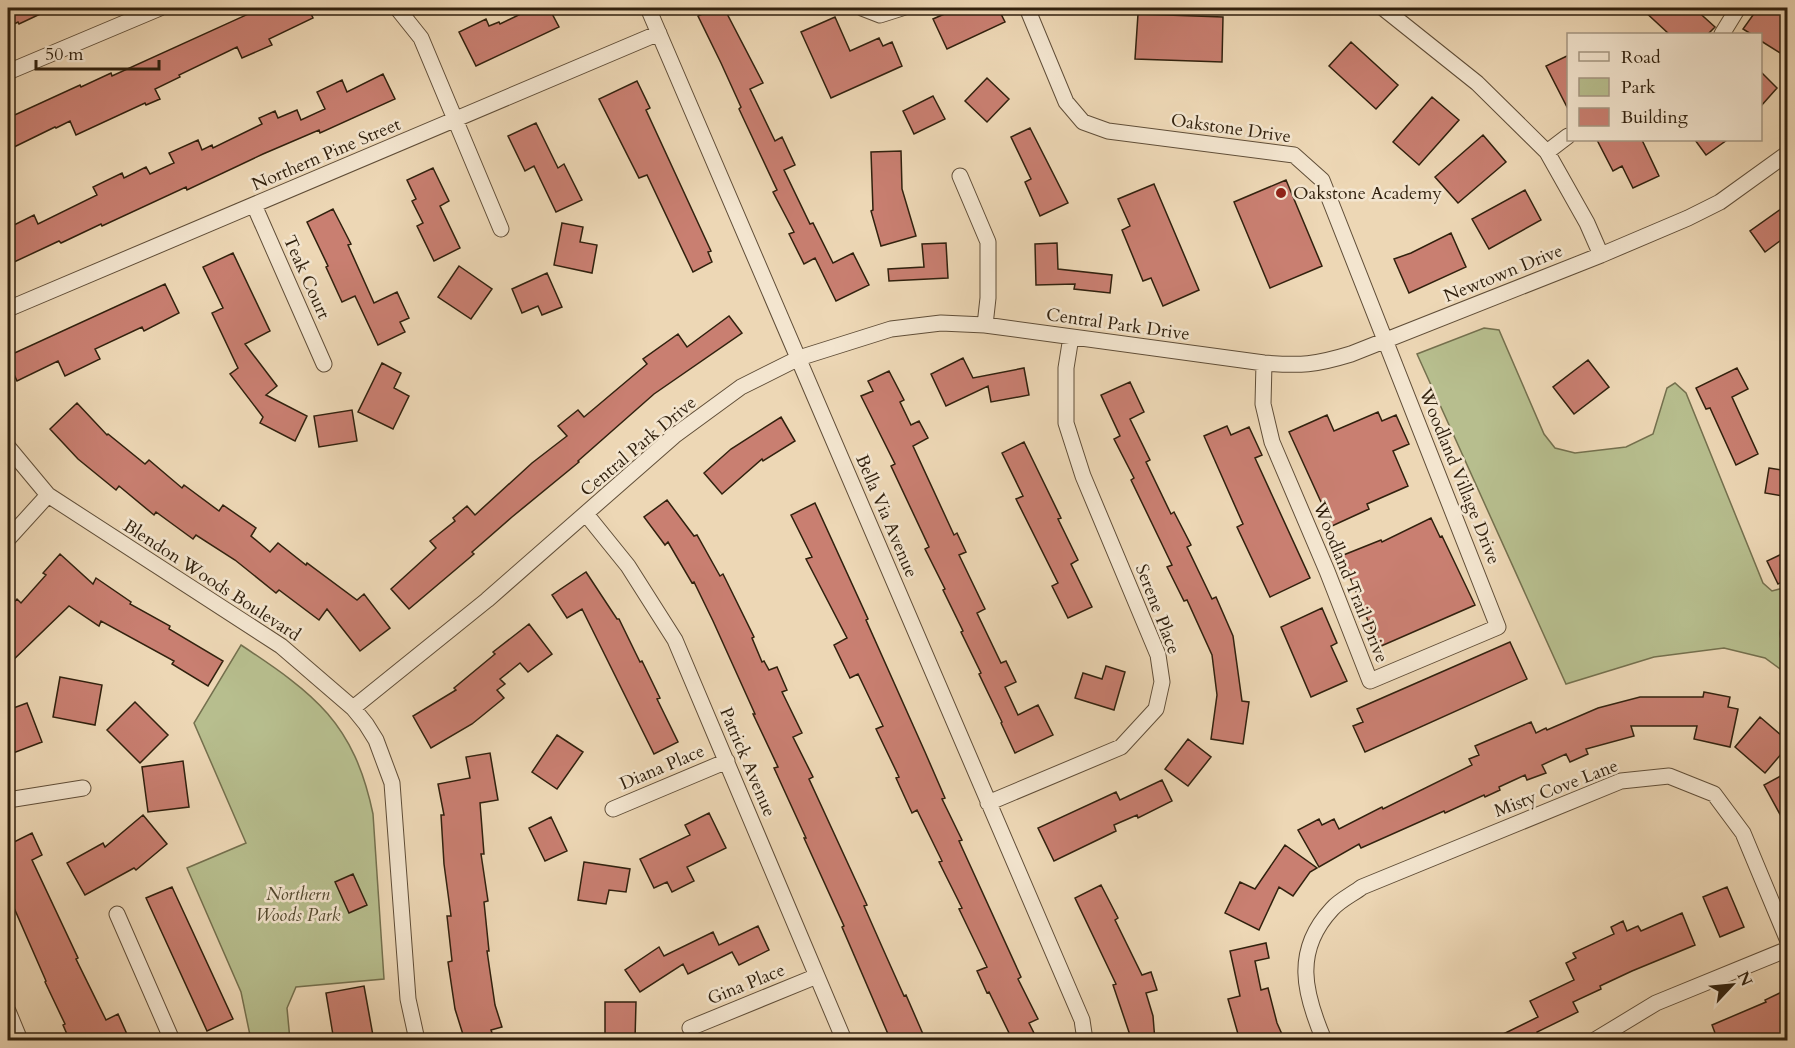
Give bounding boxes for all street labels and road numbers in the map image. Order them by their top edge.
street label: Oakstone Drive [1169,108,1293,149]
street label: Northern Pine Street [248,112,405,197]
street label: Teak Court [277,231,336,323]
street label: Newtown Drive [1440,238,1566,309]
street label: Central Park Drive [1045,302,1191,347]
street label: Woodland Village Drive [1412,384,1506,568]
street label: Central Park Drive [575,390,702,502]
street label: Bella Via Avenue [849,451,924,582]
street label: Woodland Trail Drive [1306,497,1394,666]
street label: Blendon Woods Boulevard [118,514,306,647]
street label: Serene Place [1129,561,1186,658]
street label: Patrick Avenue [713,704,782,821]
street label: Diana Place [616,738,708,796]
street label: Misty Cove Lane [1491,753,1622,824]
street label: Gina Place [704,958,789,1011]

